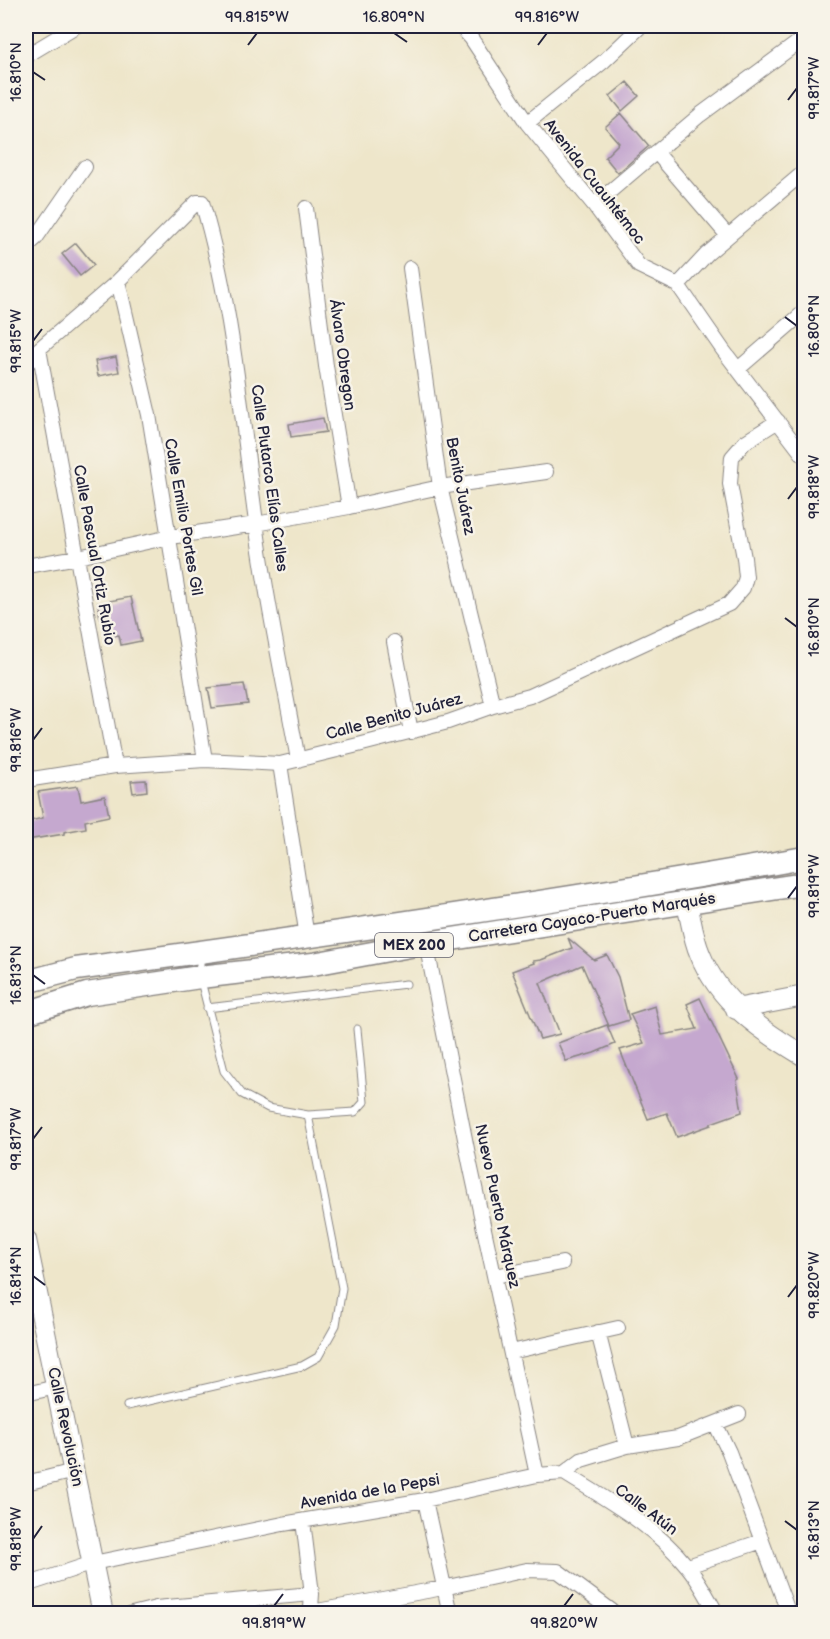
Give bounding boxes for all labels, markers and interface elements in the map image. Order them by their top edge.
text: 99.815°W [225,8,289,27]
text: 16.809°N [363,8,425,27]
text: 99.816°W [515,8,579,27]
text: 16.810°N [7,42,26,102]
text: 99.817°W [805,56,824,119]
street label: Avenida Cuauhtémoc [539,116,649,248]
text: 16.809°N [805,295,824,357]
street label: Álvaro Obregon [325,298,361,412]
text: 99.815°W [7,309,26,373]
street label: Calle Plutarco Elías Calles [246,383,292,573]
street label: Benito Juárez [441,436,479,537]
street label: Calle Emilio Portes Gil [160,437,206,597]
text: 99.818°W [805,455,824,519]
street label: Calle Pascual Ortiz Rubio [69,463,119,647]
text: 16.810°N [805,597,824,657]
street label: Calle Benito Juárez [324,690,465,744]
text: 99.816°W [7,708,26,772]
text: 99.819°W [805,854,824,918]
street label: Carretera Cayaco-Puerto Marqués [467,889,717,947]
road number: MEX 200 [375,933,453,957]
text: 16.813°N [7,945,26,1005]
text: 99.817°W [7,1107,26,1170]
street label: Nuevo Puerto Márquez [470,1122,524,1290]
text: 16.814°N [7,1246,26,1306]
text: 99.820°W [805,1251,824,1319]
street label: Calle Revolución [43,1366,87,1488]
street label: Avenida de la Pepsi [299,1470,441,1514]
street label: Calle Atún [611,1480,681,1540]
text: 16.813°N [805,1500,824,1560]
text: 99.818°W [7,1507,26,1571]
text: 99.819°W [242,1614,306,1633]
text: 99.820°W [530,1614,598,1633]

